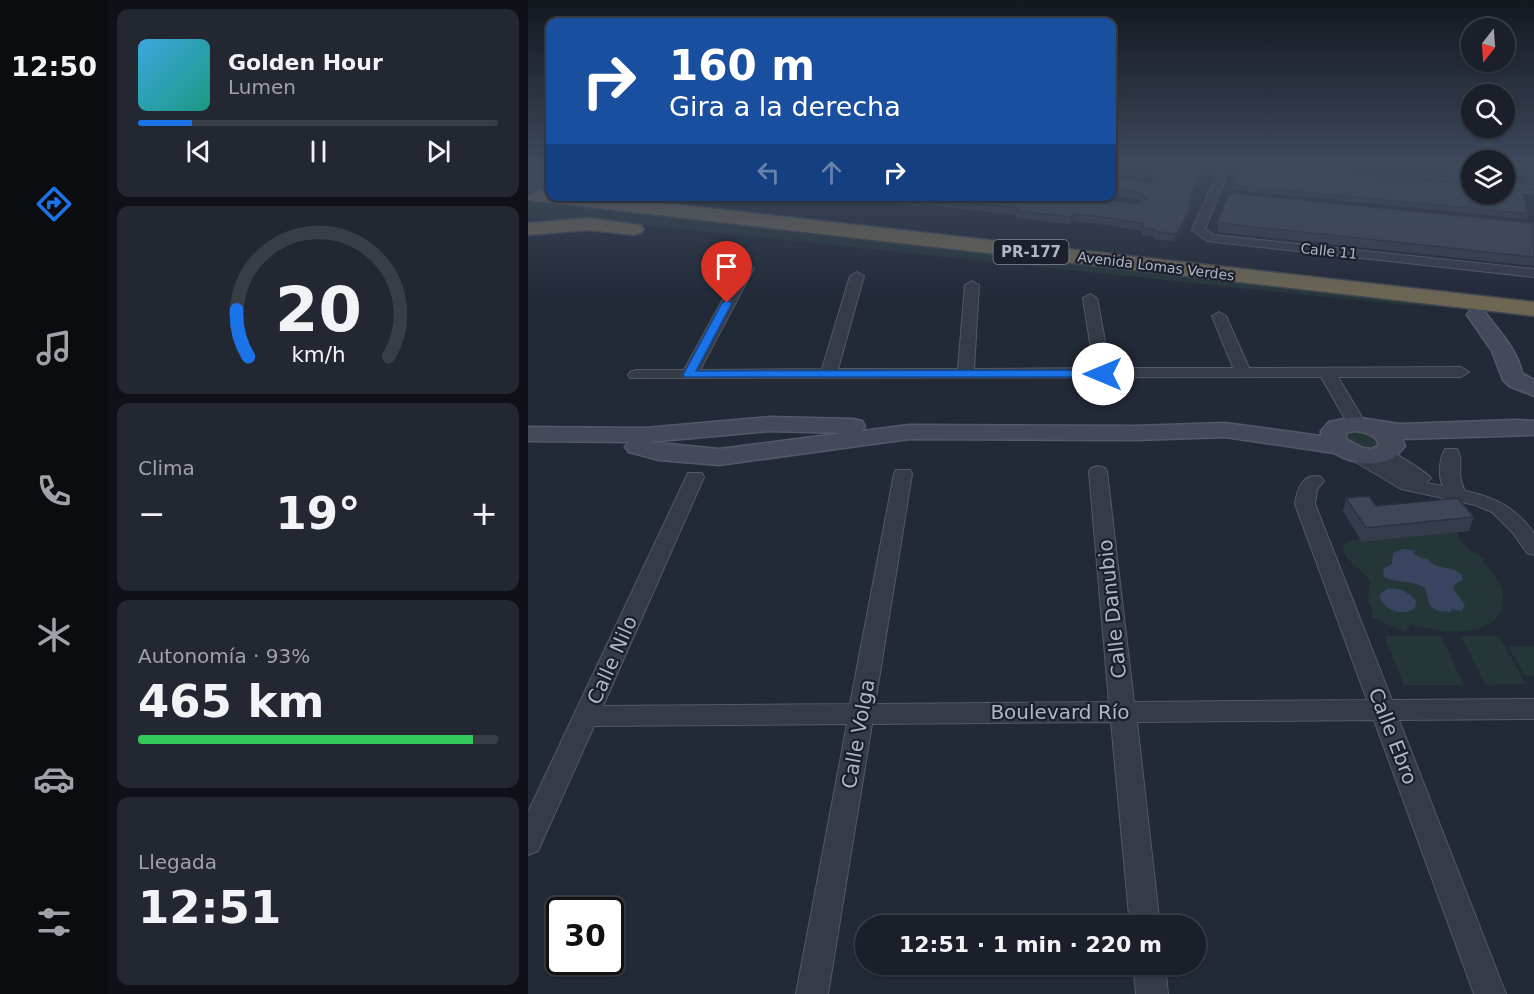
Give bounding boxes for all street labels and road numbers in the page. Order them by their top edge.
road number: PR-177 [994,240,1068,264]
street label: Calle 11 [1300,240,1358,262]
street label: Avenida Lomas Verdes [1077,248,1235,284]
street label: Calle Danubio [1093,538,1131,680]
street label: Calle Nilo [582,612,642,708]
street label: Calle Volga [837,677,879,791]
street label: Calle Ebro [1364,684,1422,788]
street label: Boulevard Río [990,700,1130,724]

